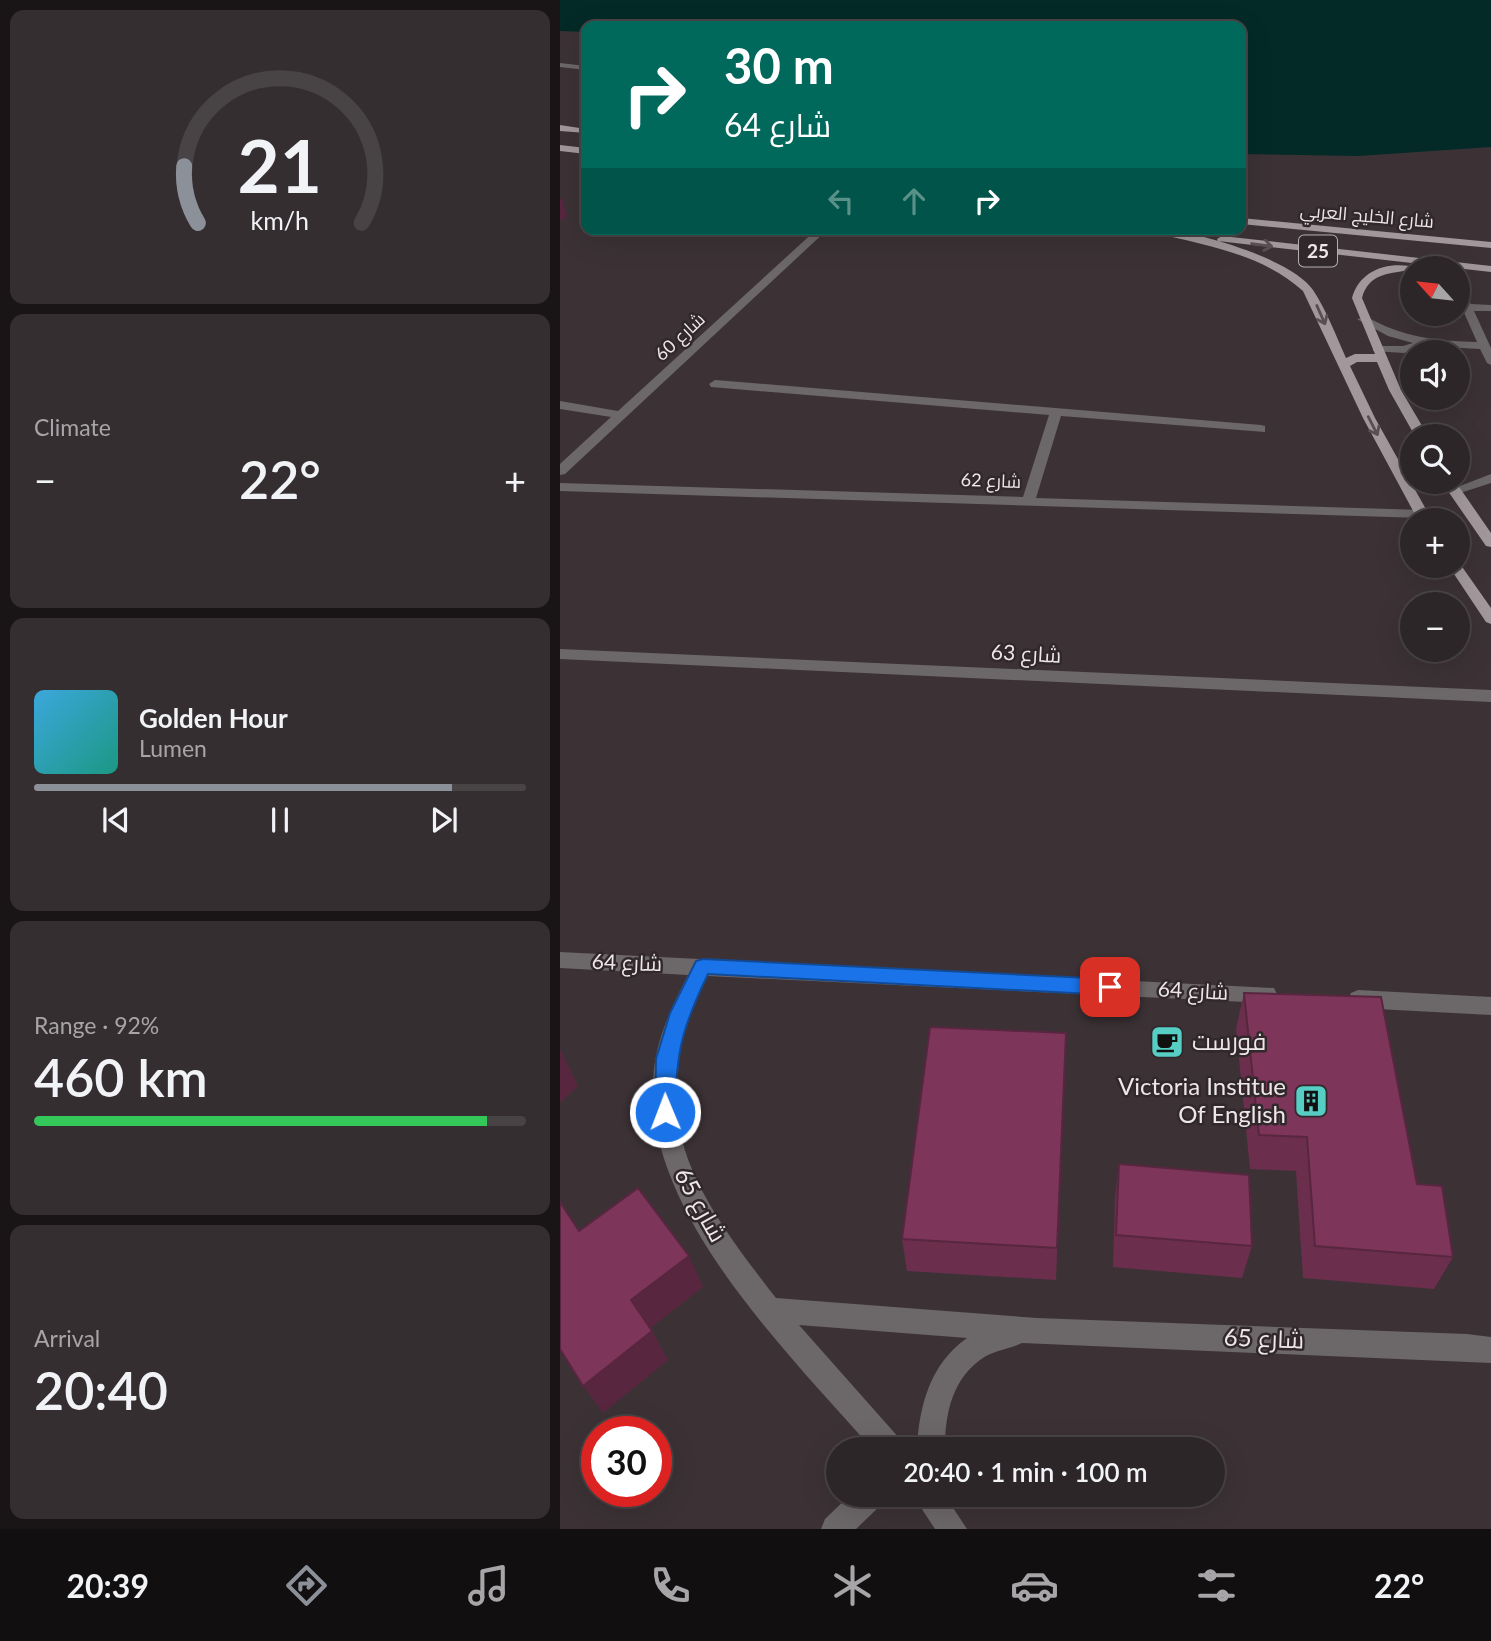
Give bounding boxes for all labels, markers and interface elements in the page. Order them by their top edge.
text: 30 m [724,36,834,94]
icon: right [609,49,700,140]
text: شارع 64 [724,105,831,144]
text: 21 [238,121,322,209]
icon: left [822,182,860,220]
icon: ahead [895,182,933,220]
icon: right [968,182,1006,220]
street label: شارع الخليج العربي [1299,198,1435,236]
text: km/h [251,205,309,235]
road number: 25 [1299,235,1337,266]
one-way arrow [1250,238,1273,251]
north arrow [1400,256,1470,326]
map controls [1400,256,1470,662]
one-way arrow [1315,303,1328,325]
street label: شارع 60 [650,308,710,366]
button: sound [1400,340,1470,410]
text: Climate [34,413,111,441]
one-way arrow [1366,415,1380,436]
button: search [1400,424,1470,494]
text: 22° [239,448,321,510]
text: − [34,457,56,503]
text: + [504,457,526,503]
street label: شارع 62 [960,468,1022,494]
button: + [1400,508,1470,578]
button: − [1400,592,1470,662]
street label: شارع 63 [990,638,1062,670]
text: Golden Hour [139,702,288,734]
text: Lumen [139,734,207,762]
icon: previous [97,801,135,839]
icon: pause [261,801,299,839]
icon: next [425,801,463,839]
street label: شارع 64 [591,948,663,978]
pin [1080,957,1140,1017]
icon: arrive [1091,968,1129,1006]
street label: شارع 64 [1157,975,1229,1007]
text: Range · 92% [34,1011,159,1039]
cafe icon: فورست [1148,1023,1186,1061]
place label: فورست [1192,1026,1266,1055]
text: 460 km [34,1046,208,1108]
place label: Victoria Institue Of English [1118,1071,1286,1128]
position arrow [628,1075,702,1149]
building icon: Victoria Institue Of English [1292,1082,1330,1120]
street label: شارع 65 [666,1162,734,1248]
street label: شارع 65 [1223,1322,1305,1356]
text: Arrival [34,1324,100,1352]
text: 20:40 [34,1359,168,1421]
speed limit sign: 30 [581,1416,672,1507]
text: 20:40 · 1 min · 100 m [903,1456,1148,1488]
icon: directions [282,1561,331,1610]
icon: music [464,1561,513,1610]
icon: phone [646,1561,695,1610]
icon: climate [828,1561,877,1610]
icon: car [1010,1561,1059,1610]
icon: filters [1192,1561,1241,1610]
text: 20:39 [67,1566,149,1605]
text: 22° [1374,1566,1424,1605]

